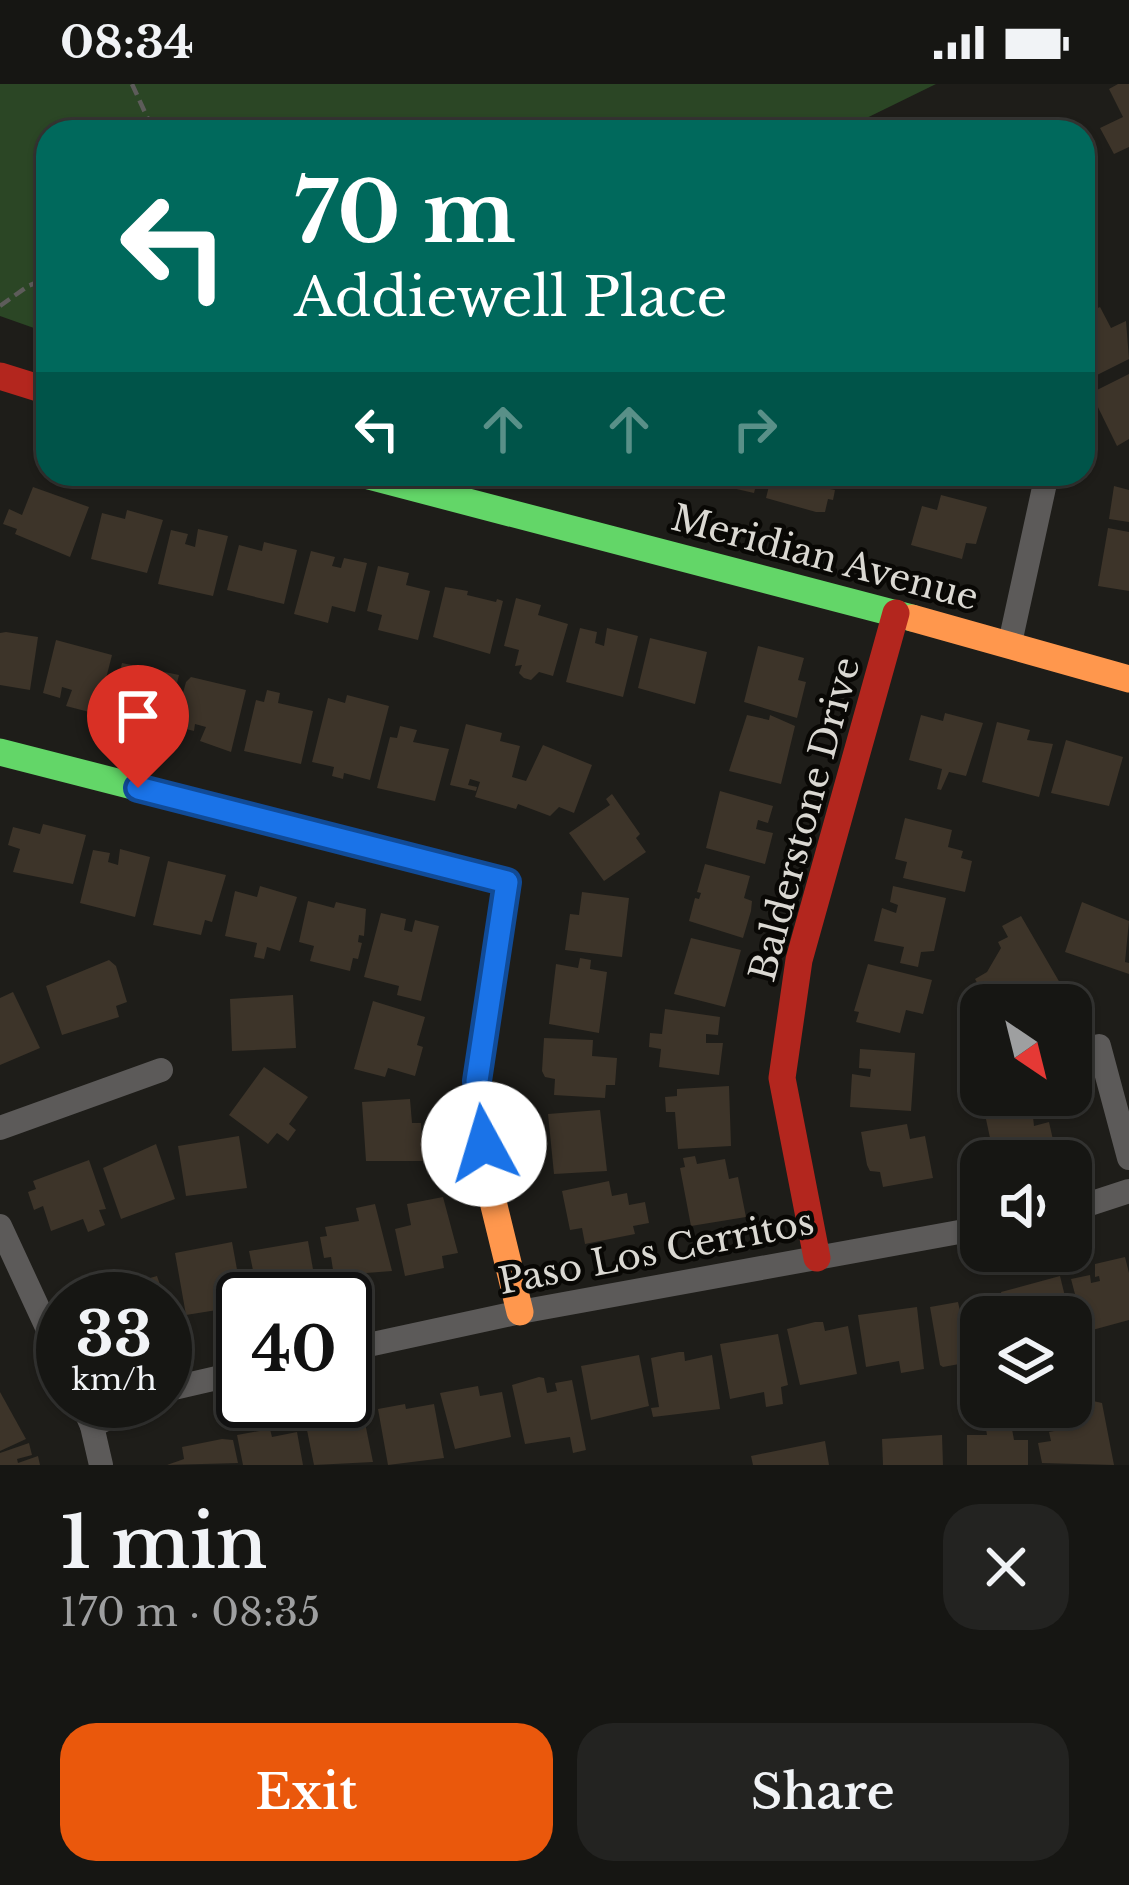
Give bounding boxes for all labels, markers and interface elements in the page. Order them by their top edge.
text: 08:34 [60,14,194,70]
text: 70 m [294,161,516,265]
icon: left [96,168,252,324]
text: Addiewell Place [294,264,727,331]
icon: left [344,396,410,462]
icon: ahead [470,396,536,462]
icon: ahead [596,396,662,462]
icon: right [722,396,788,462]
street label: Meridian Avenue [667,495,983,620]
street label: Balderstone Drive [740,652,869,986]
pin [87,665,189,788]
icon: arrive [105,683,171,749]
north arrow [960,984,1092,1116]
map controls [960,984,1092,1428]
position arrow [421,1081,547,1207]
button: sound [960,1140,1092,1272]
street label: Paso Los Cerritos [495,1199,818,1304]
speed limit sign: 40 [216,1272,372,1428]
button: layers [960,1296,1092,1428]
text: 33 [76,1298,152,1372]
text: km/h [71,1361,157,1398]
text: 1 min [60,1498,267,1587]
button: close [943,1504,1069,1630]
text: 170 m · 08:35 [60,1588,320,1637]
button: Exit [60,1723,553,1861]
button: Share [577,1723,1069,1861]

